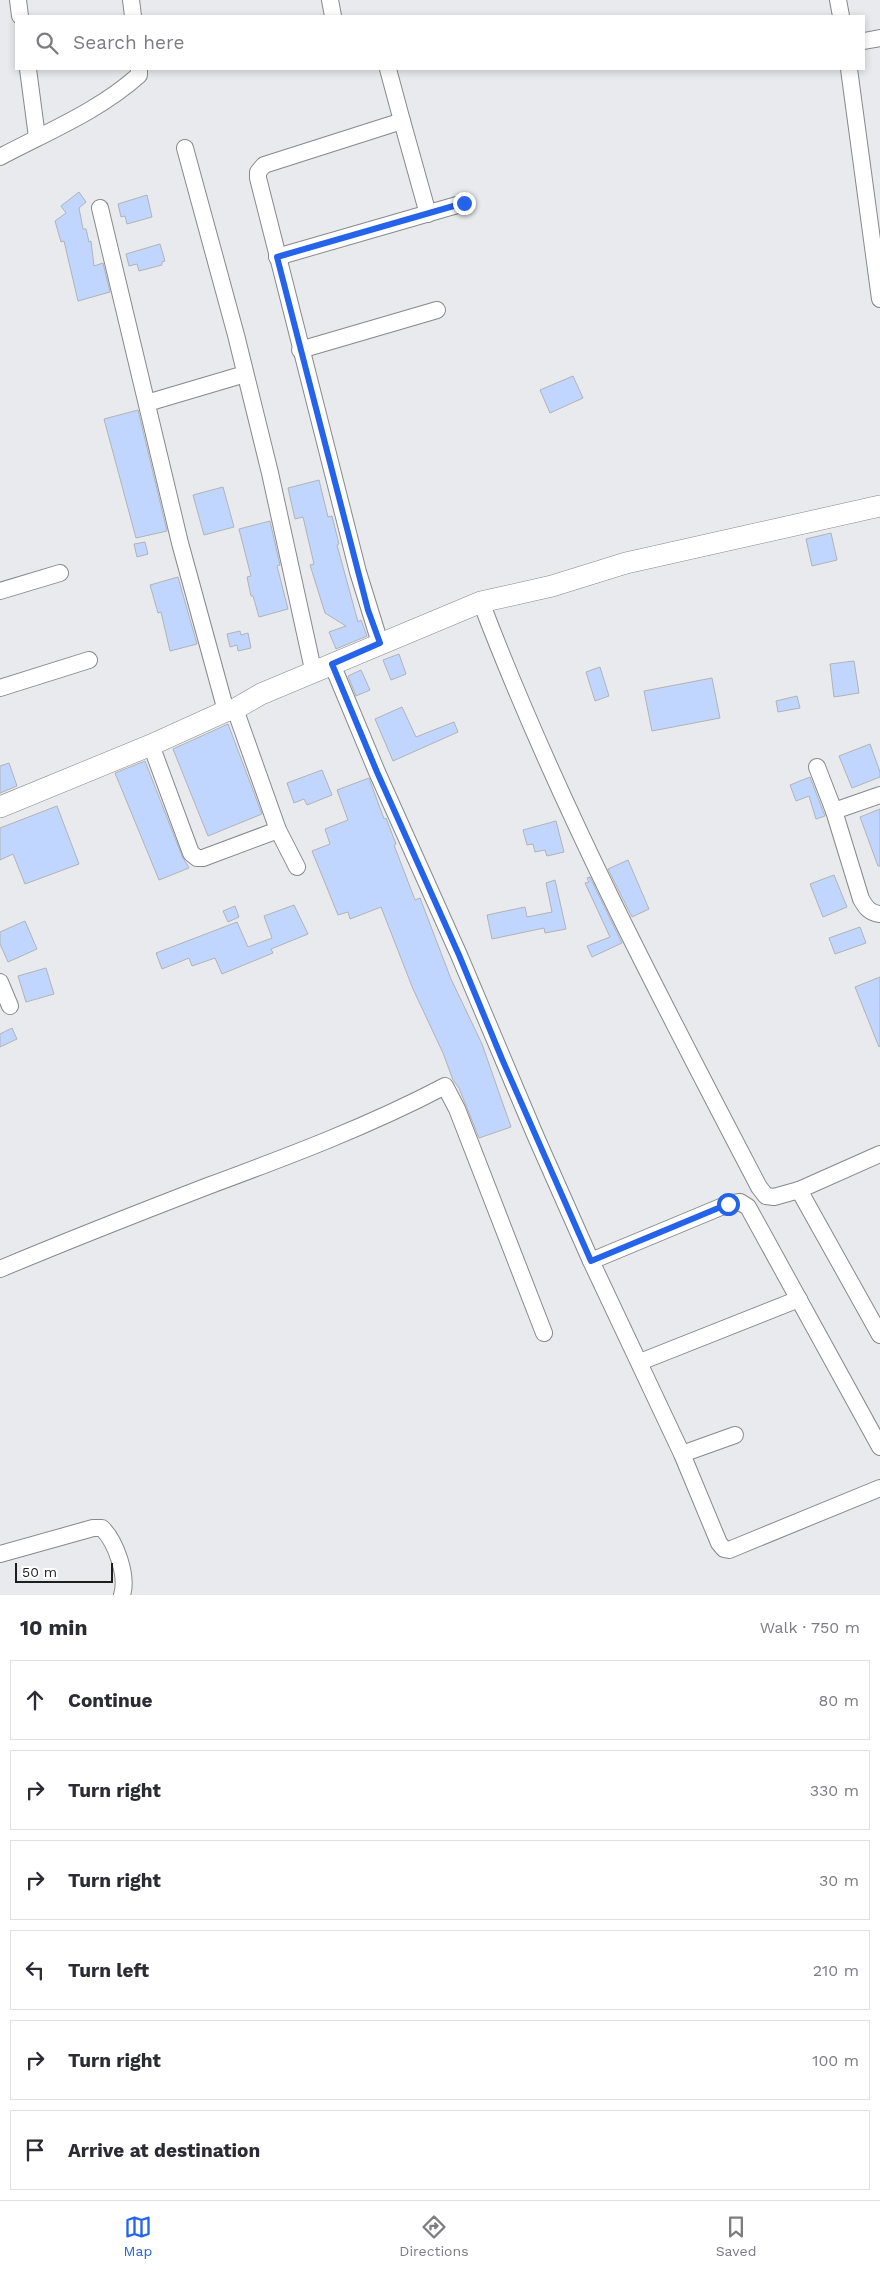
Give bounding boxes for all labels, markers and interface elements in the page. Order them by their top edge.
search box [15,15,865,70]
icon: search [33,29,61,57]
text: Search here [73,31,184,54]
route end [453,192,476,215]
route start [717,1193,740,1216]
scale bar [15,1560,112,1583]
text: 50 m [22,1564,57,1580]
text: 10 min [20,1615,87,1640]
text: Walk · 750 m [760,1618,860,1637]
icon: ahead [21,1686,49,1714]
text: Continue [68,1689,152,1712]
text: 80 m [818,1691,859,1710]
icon: right [21,1776,49,1804]
text: Turn right [68,1779,161,1802]
text: 330 m [810,1781,859,1800]
icon: right [21,1866,49,1894]
text: Turn right [68,1869,161,1892]
text: 30 m [819,1871,859,1890]
icon: left [21,1956,49,1984]
text: Turn left [68,1959,149,1982]
text: 210 m [813,1961,859,1980]
icon: right [21,2046,49,2074]
text: Turn right [68,2049,161,2072]
text: 100 m [812,2051,859,2070]
icon: arrive [21,2136,49,2164]
text: Arrive at destination [68,2139,260,2162]
tab: Map [124,2213,152,2259]
tab: Directions [399,2213,469,2259]
tab: Saved [716,2213,756,2259]

